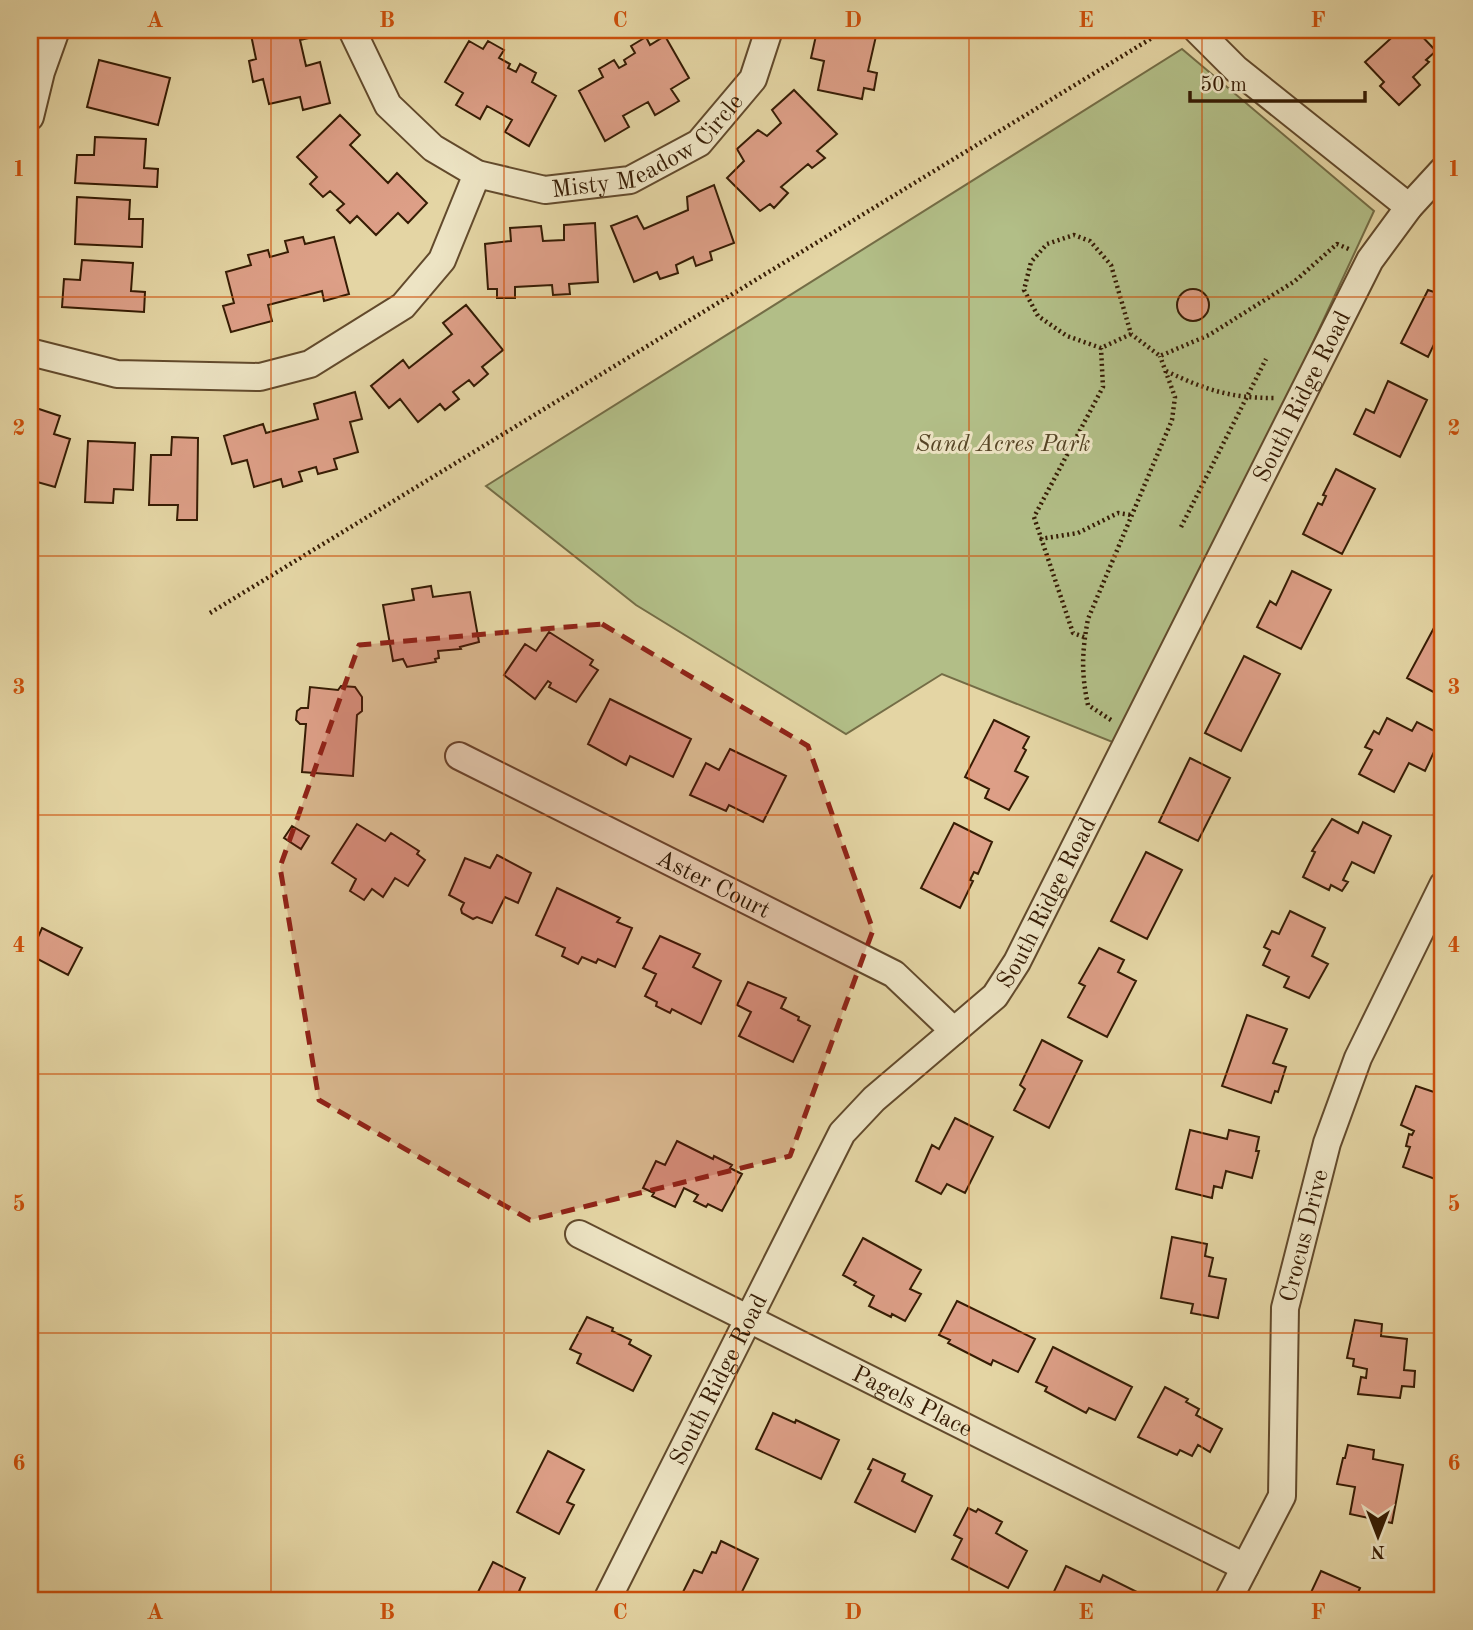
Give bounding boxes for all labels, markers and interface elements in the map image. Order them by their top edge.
text: A [146,9,164,32]
text: B [379,9,395,32]
text: C [612,9,628,32]
text: D [844,9,862,32]
text: E [1078,9,1094,32]
text: F [1310,9,1326,32]
scale bar [1190,60,1364,104]
text: 50 m [1200,75,1247,96]
street label: Misty Meadow Circle [550,90,749,203]
text: 1 [12,158,26,181]
text: 1 [1447,158,1461,181]
street label: South Ridge Road [1250,308,1356,487]
text: 2 [12,417,26,440]
text: 2 [1447,417,1461,440]
park label: Sand Acres Park [915,433,1091,457]
text: 3 [12,676,26,699]
text: 3 [1447,676,1461,699]
street label: South Ridge Road [993,814,1101,993]
street label: Aster Court [652,847,774,924]
text: 4 [12,934,26,957]
text: 4 [1447,934,1461,957]
street label: Crocus Drive [1277,1167,1334,1305]
text: 5 [12,1193,26,1216]
text: 5 [1447,1193,1461,1216]
street label: South Ridge Road [667,1291,773,1470]
street label: Pagels Place [848,1363,976,1443]
text: 6 [12,1452,26,1475]
text: 6 [1447,1452,1461,1475]
north arrow [1344,1500,1414,1570]
text: N [1370,1541,1385,1560]
text: A [146,1601,164,1624]
text: B [379,1601,395,1624]
text: C [612,1601,628,1624]
text: D [844,1601,862,1624]
text: E [1078,1601,1094,1624]
text: F [1310,1601,1326,1624]

